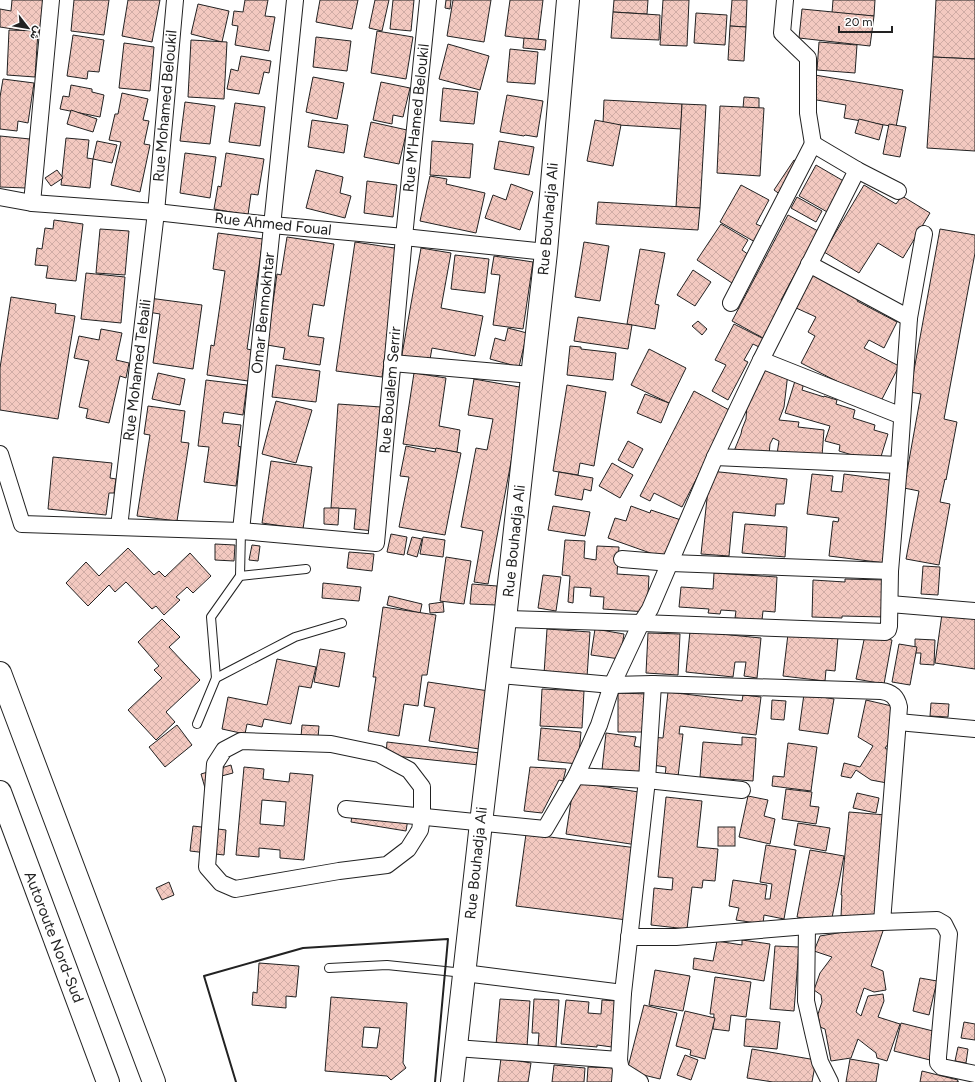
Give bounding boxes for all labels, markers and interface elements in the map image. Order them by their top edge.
north arrow [8,8,48,48]
scale bar [839,8,892,34]
text: 20 m [845,15,873,29]
text: ش [27,24,45,42]
street label: Rue Mohamed Beloukil [149,29,181,183]
street label: Rue M'Hamed Beloukil [399,43,433,193]
street label: Rue Bouhadja Ali [534,162,562,276]
street label: Rue Ahmed Foual [214,209,332,239]
street label: Omar Benmokhtar [248,251,278,375]
street label: Rue Mohamed Tebaili [119,298,155,442]
street label: Rue Boualem Serrir [375,326,405,454]
street label: Rue Bouhadja Ali [499,484,529,598]
street label: Rue Bouhadja Ali [461,806,491,920]
street label: Autoroute Nord-Sud [21,869,87,1005]

